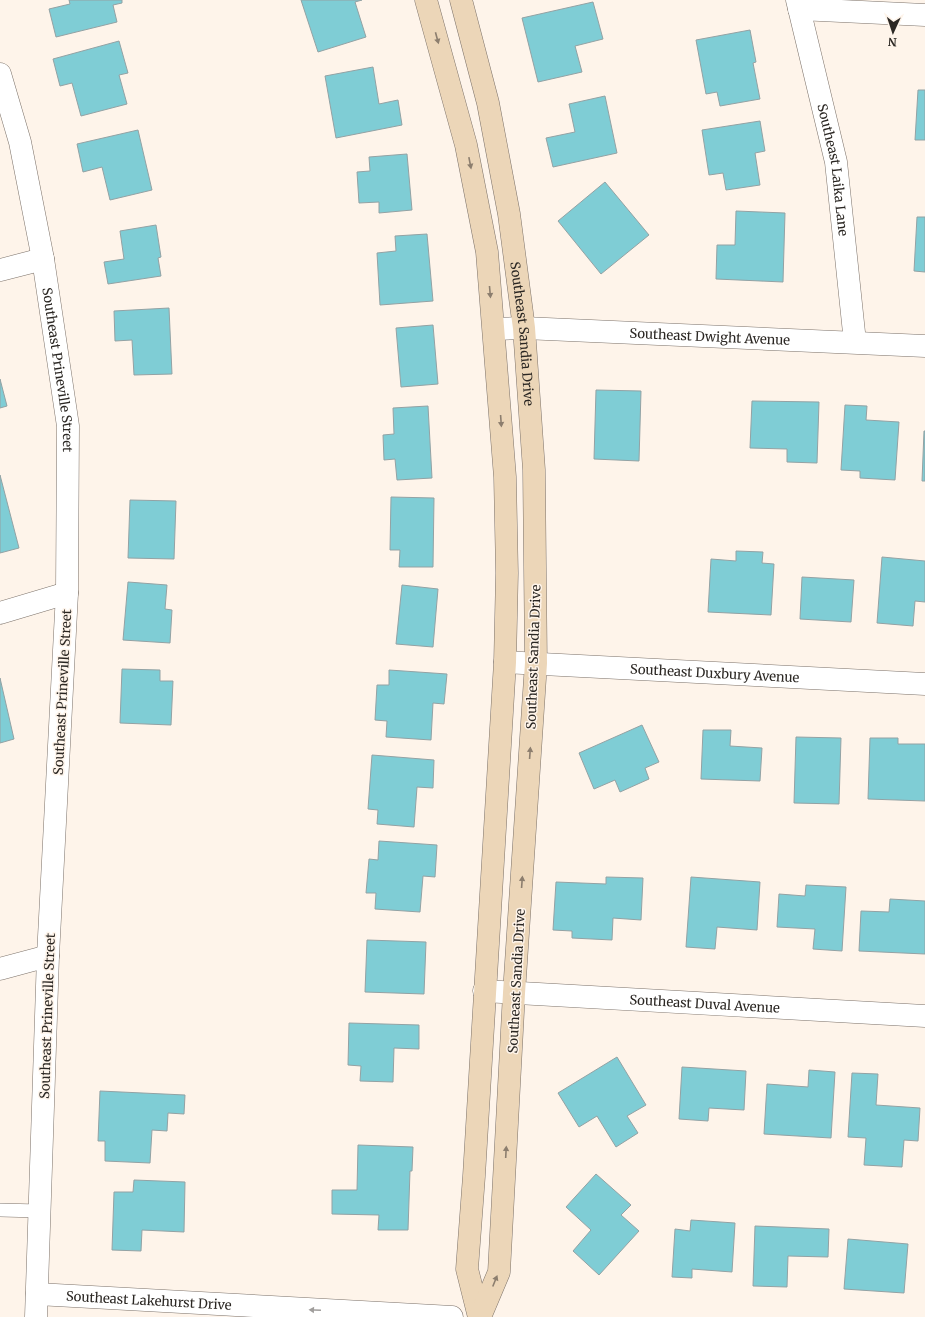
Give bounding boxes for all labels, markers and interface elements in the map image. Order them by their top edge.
north arrow [873,12,913,52]
one-way arrow [434,32,440,44]
text: N [887,35,897,49]
street label: Southeast Laika Lane [813,102,852,237]
one-way arrow [467,157,473,169]
street label: Southeast Sandia Drive [506,261,537,407]
street label: Southeast Prineville Street [38,286,76,452]
one-way arrow [487,286,494,298]
street label: Southeast Dwight Avenue [629,325,791,349]
one-way arrow [498,415,504,427]
street label: Southeast Sandia Drive [522,584,545,730]
street label: Southeast Prineville Street [50,609,75,775]
street label: Southeast Duxbury Avenue [630,661,800,686]
one-way arrow [526,747,533,759]
one-way arrow [518,876,525,888]
street label: Southeast Sandia Drive [504,908,529,1054]
street label: Southeast Prineville Street [36,933,59,1099]
street label: Southeast Duval Avenue [629,991,780,1017]
one-way arrow [502,1146,509,1158]
one-way arrow [492,1275,498,1286]
street label: Southeast Lakehurst Drive [66,1288,232,1314]
one-way arrow [309,1306,321,1313]

